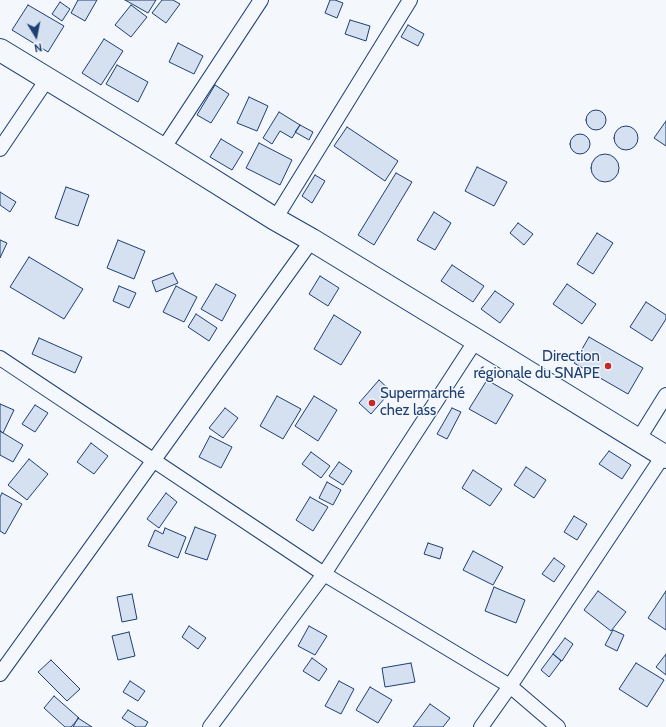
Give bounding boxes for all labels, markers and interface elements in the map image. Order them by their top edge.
north arrow [16,16,56,56]
text: N [33,40,43,55]
place label: Direction régionale du SNAPE [473,348,600,383]
marker: Direction régionale du SNAPE [603,361,613,371]
place label: Supermarché chez lass [380,385,465,420]
marker: Supermarché chez lass [367,398,377,408]

